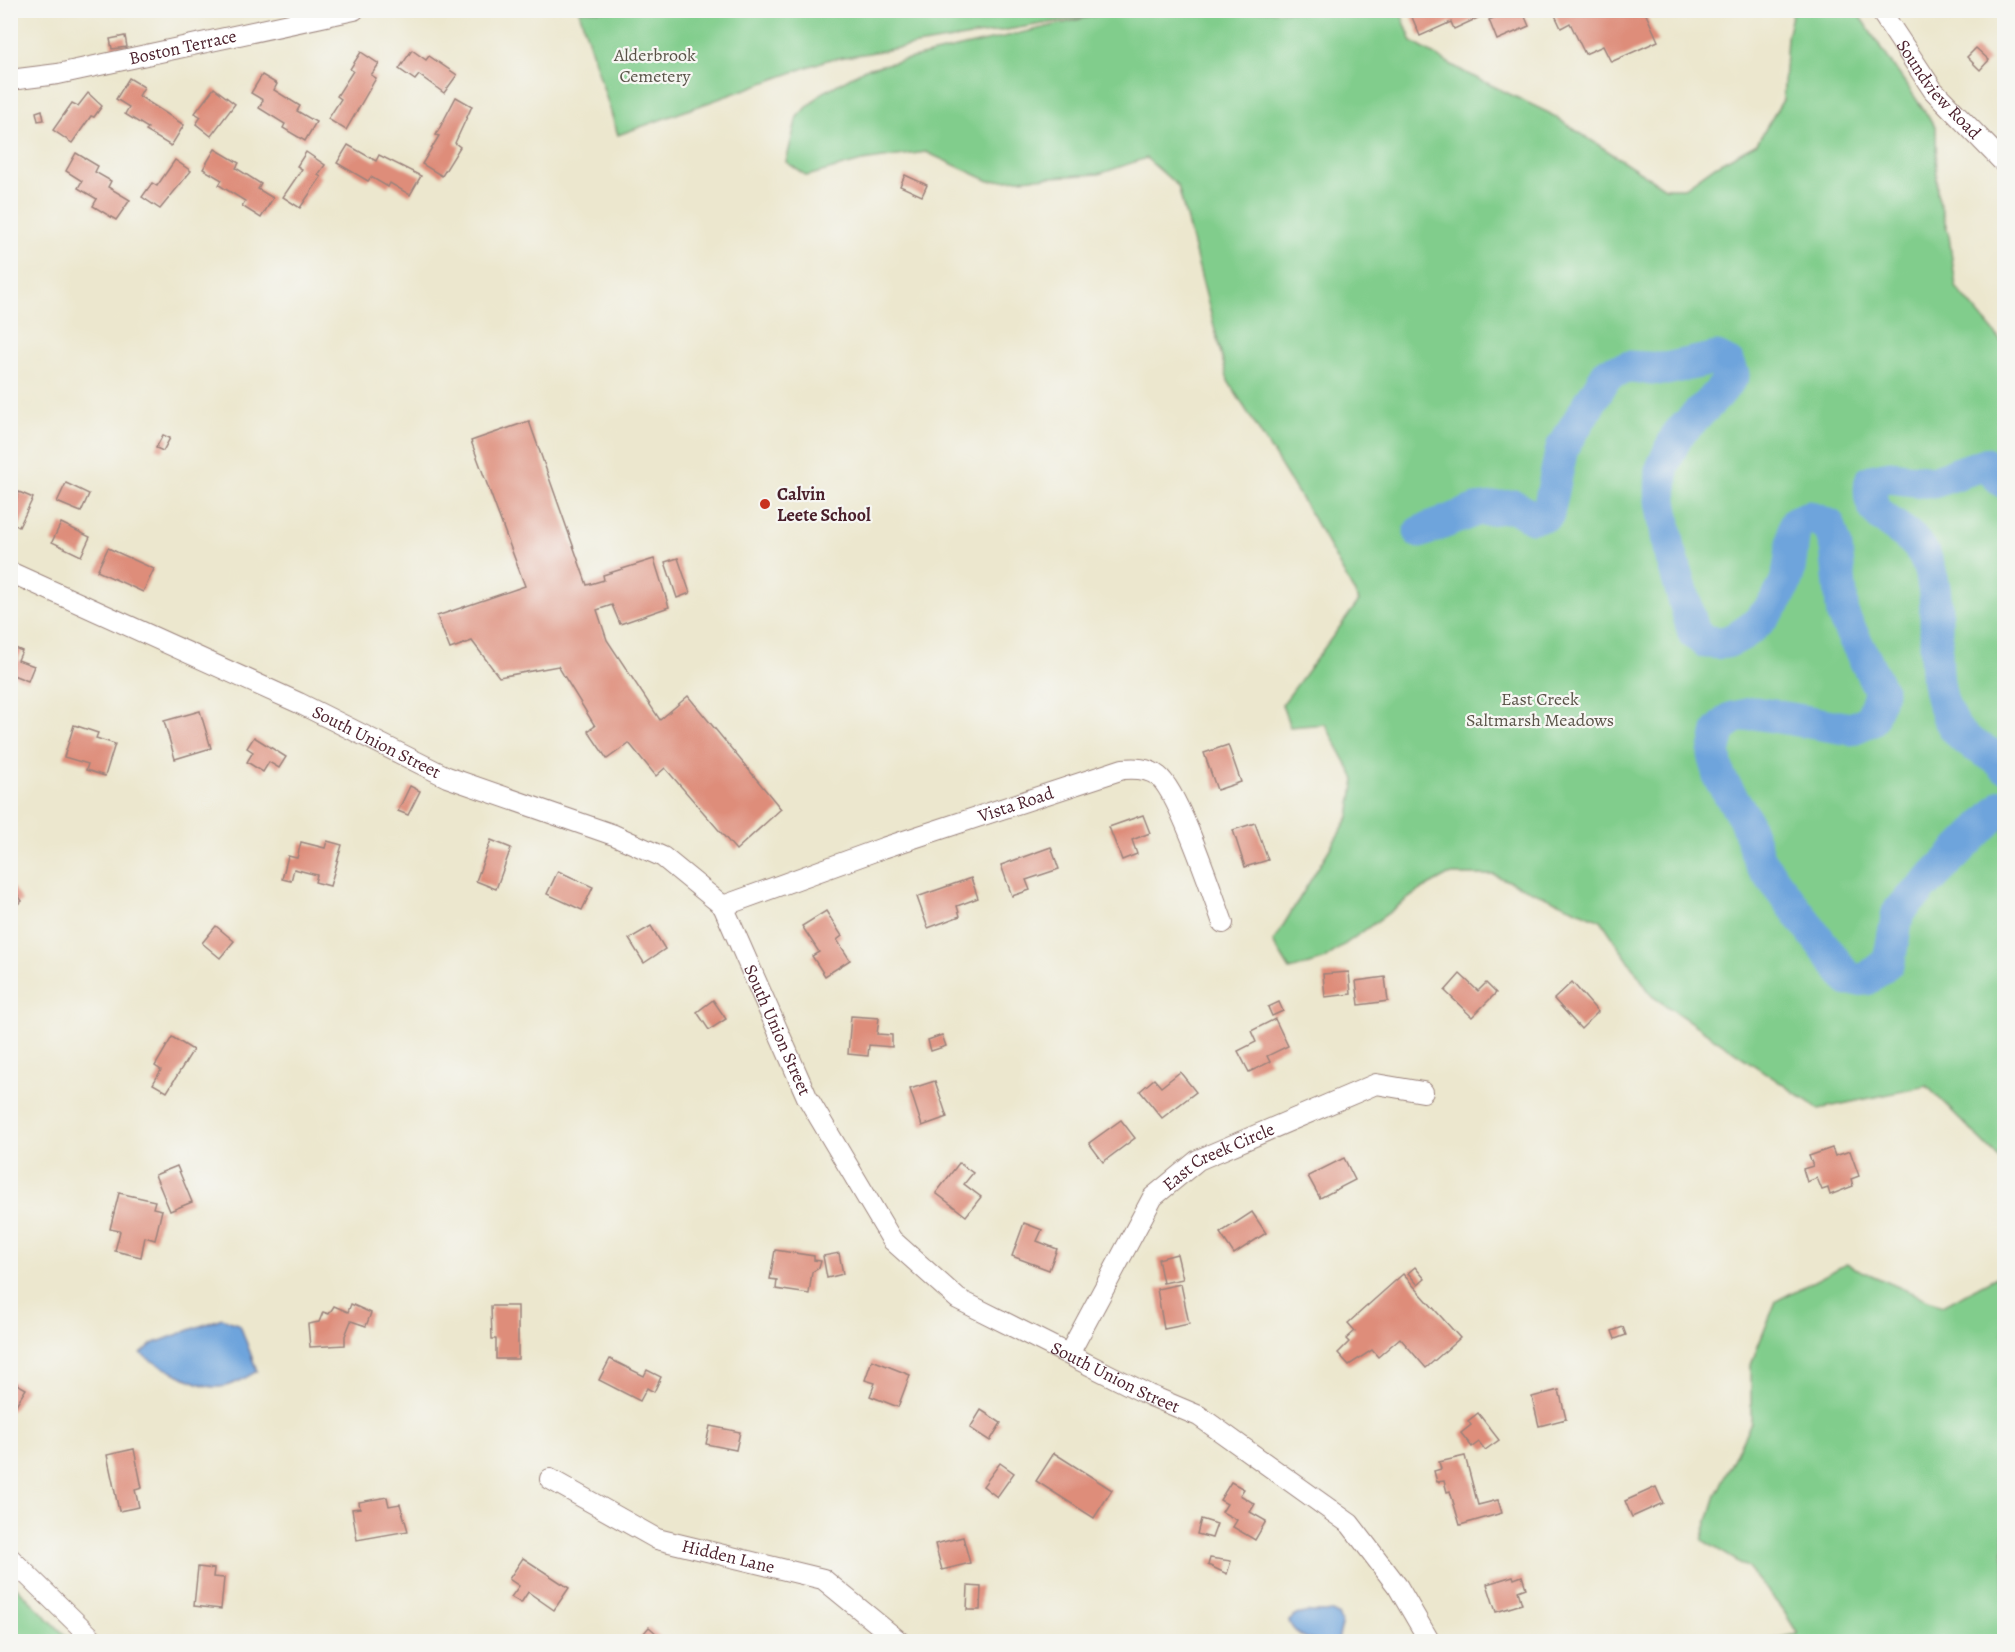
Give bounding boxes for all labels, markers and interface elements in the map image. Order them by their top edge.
street label: Boston Terrace [127,24,239,70]
street label: Soundview Road [1891,35,1987,145]
park label: Alderbrook Cemetery [613,43,696,88]
place label: Calvin Leete School [777,482,871,527]
marker: Calvin Leete School [758,497,772,511]
park label: East Creek Saltmarsh Meadows [1466,687,1614,732]
street label: South Union Street [308,700,445,784]
street label: Vista Road [974,781,1057,828]
street label: South Union Street [738,961,817,1099]
street label: East Creek Circle [1157,1117,1278,1196]
street label: South Union Street [1047,1336,1183,1419]
street label: Hidden Lane [679,1533,777,1579]

